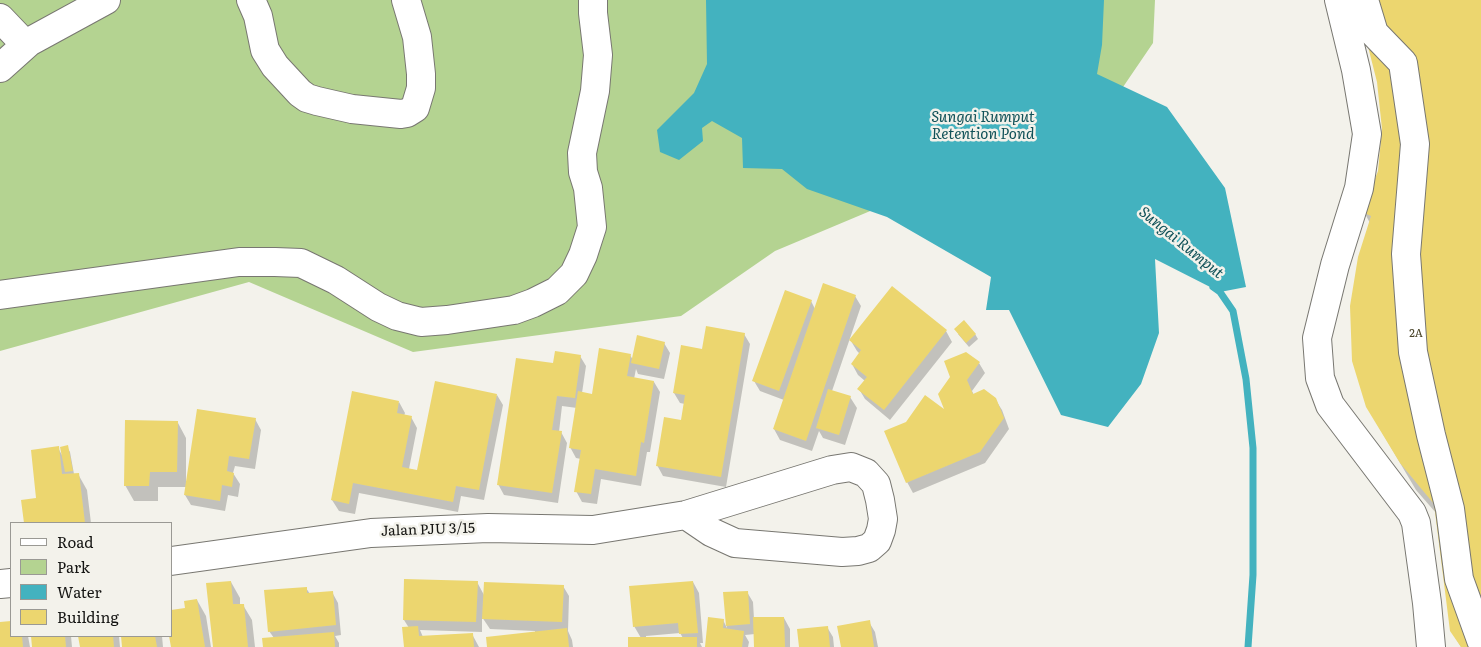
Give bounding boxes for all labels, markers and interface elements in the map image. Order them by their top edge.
water label: Sungai Rumput Retention Pond [931,109,1035,144]
water label: Sungai Rumput [1135,203,1227,283]
house number: 2A [1409,327,1423,341]
street label: Jalan PJU 3/15 [381,520,475,540]
legend [10,522,172,637]
text: Road [57,530,93,553]
text: Park [57,555,90,578]
text: Water [57,580,102,603]
text: Building [57,605,119,628]

